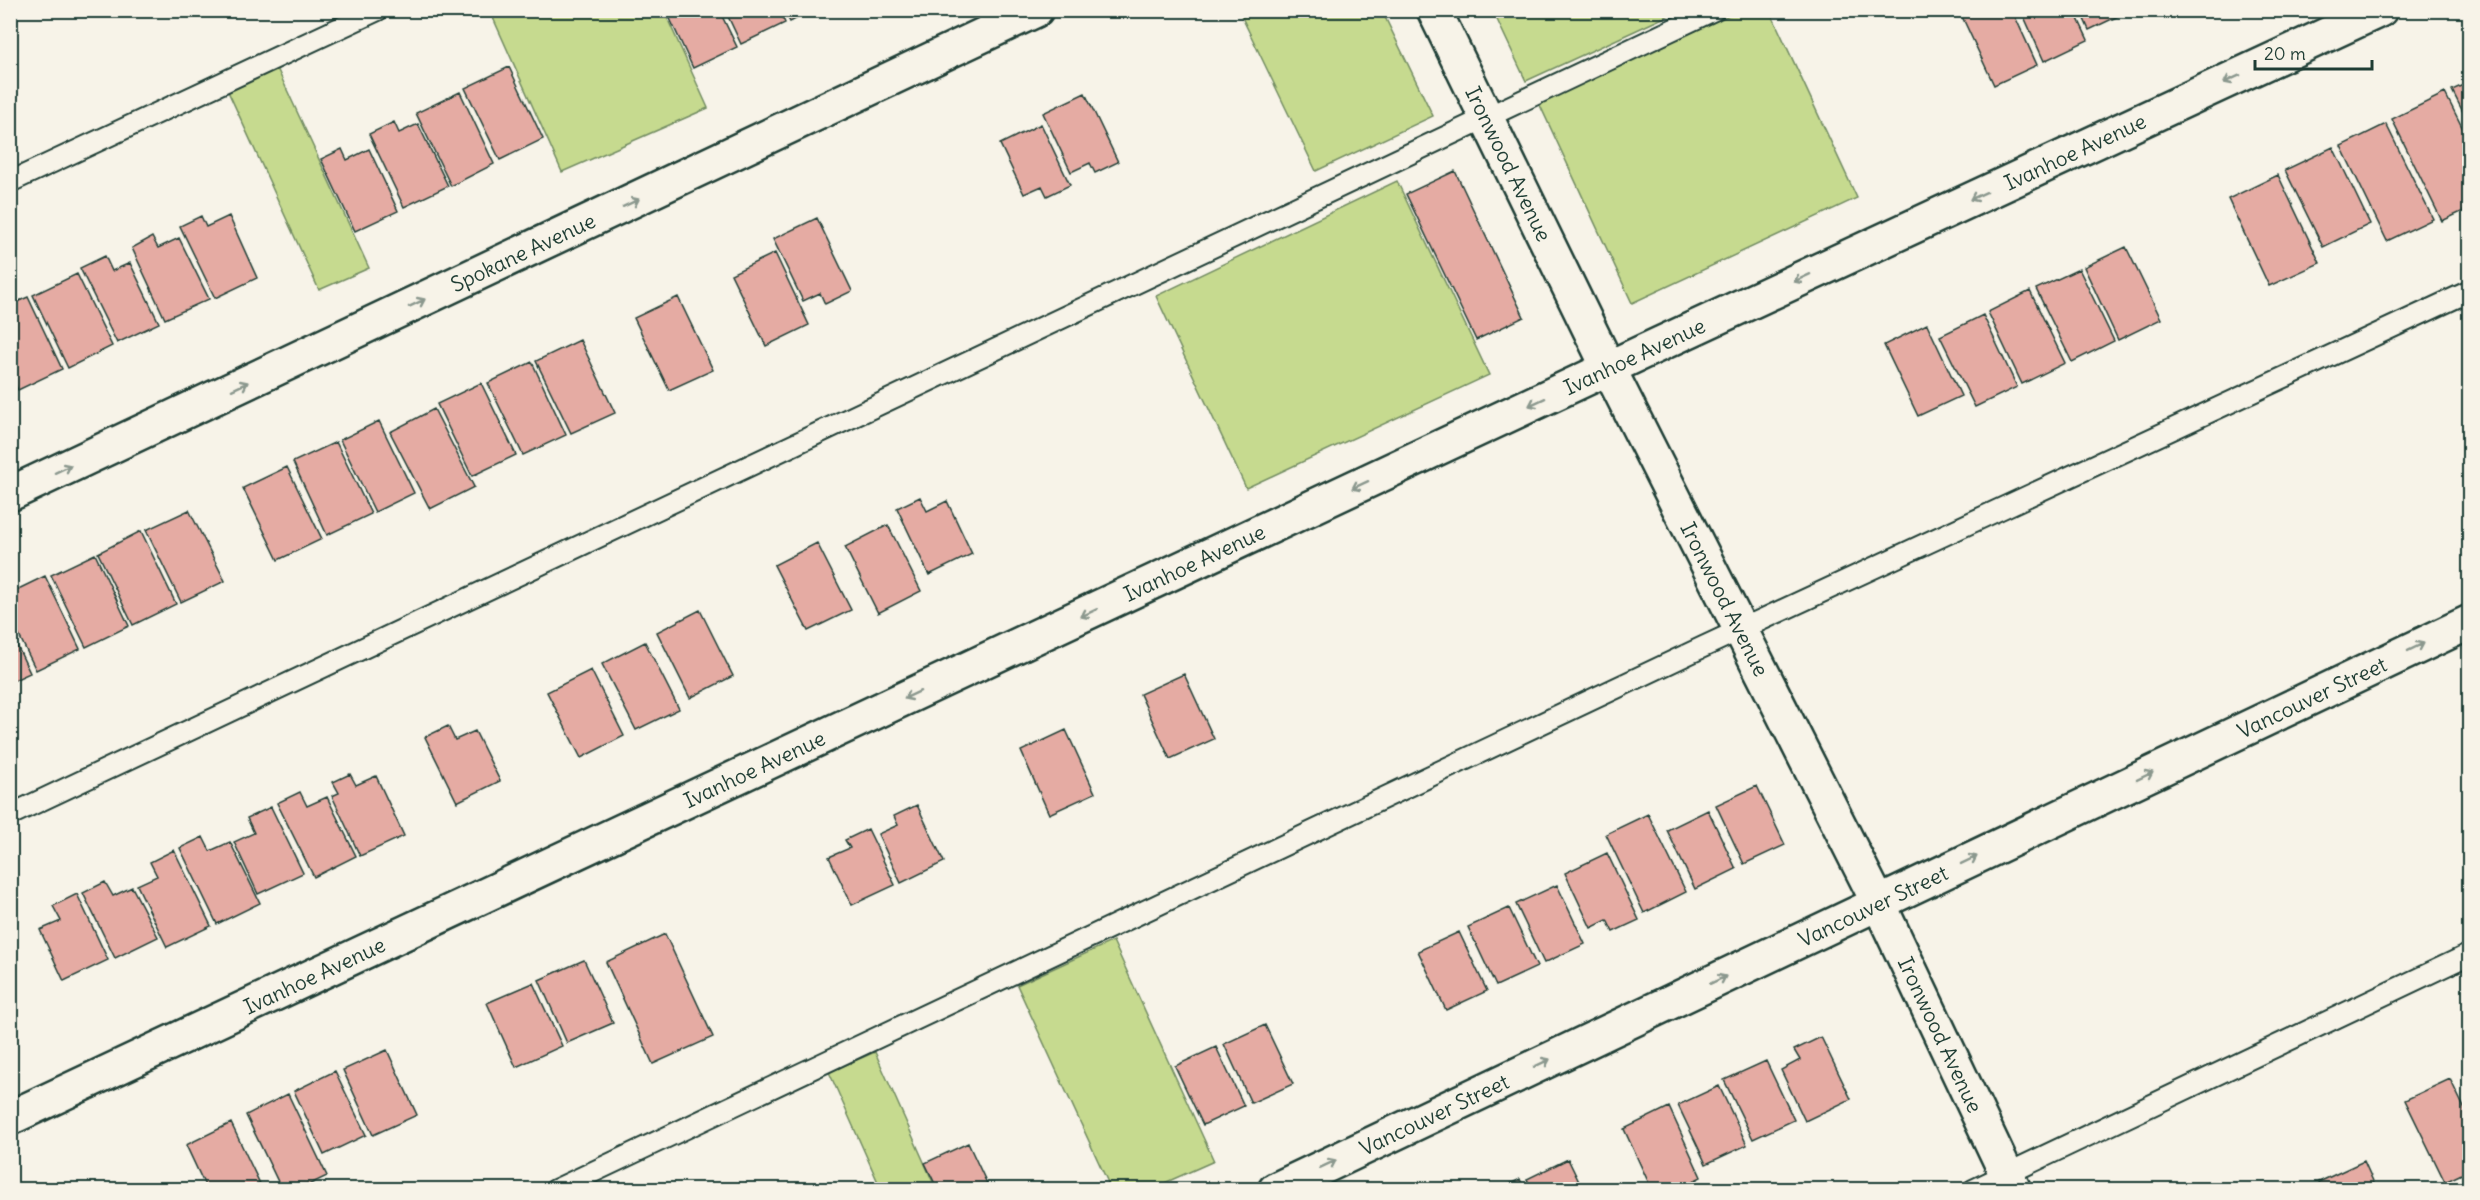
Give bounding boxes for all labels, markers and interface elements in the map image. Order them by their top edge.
scale bar [2255,33,2372,71]
text: 20 m [2264,42,2306,65]
one-way arrow [2223,74,2241,86]
street label: Ironwood Avenue [1460,82,1558,246]
street label: Ivanhoe Avenue [2000,107,2150,196]
one-way arrow [1970,191,1988,203]
one-way arrow [622,196,640,208]
street label: Spokane Avenue [446,206,600,298]
one-way arrow [1793,273,1811,285]
one-way arrow [407,297,425,309]
street label: Ivanhoe Avenue [1559,311,1709,401]
one-way arrow [230,380,248,392]
one-way arrow [1528,397,1546,409]
one-way arrow [54,463,72,475]
one-way arrow [1352,480,1370,492]
street label: Ironwood Avenue [1675,517,1775,681]
street label: Ivanhoe Avenue [1119,518,1269,607]
one-way arrow [1080,607,1098,619]
one-way arrow [2407,641,2425,653]
street label: Vancouver Street [2233,650,2391,744]
one-way arrow [904,690,922,702]
street label: Ivanhoe Avenue [679,724,829,814]
one-way arrow [2136,770,2154,782]
one-way arrow [1960,854,1978,866]
street label: Vancouver Street [1794,859,1952,953]
street label: Ivanhoe Avenue [239,931,389,1020]
street label: Ironwood Avenue [1892,952,1989,1117]
one-way arrow [1709,973,1727,985]
one-way arrow [1532,1057,1550,1069]
street label: Vancouver Street [1355,1067,1513,1161]
one-way arrow [1318,1158,1336,1170]

